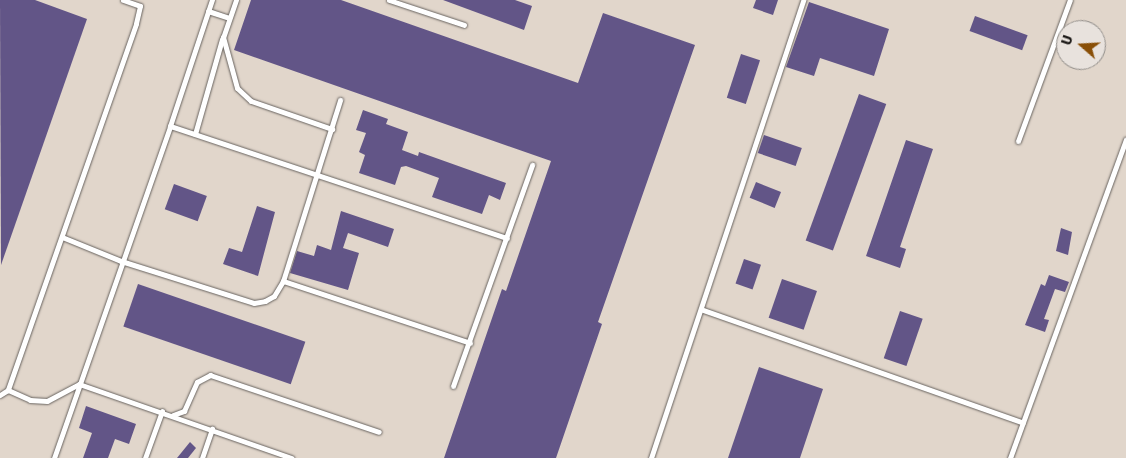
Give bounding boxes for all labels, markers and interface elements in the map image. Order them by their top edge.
north arrow [1056,20,1106,70]
text: U [1058,33,1077,47]

